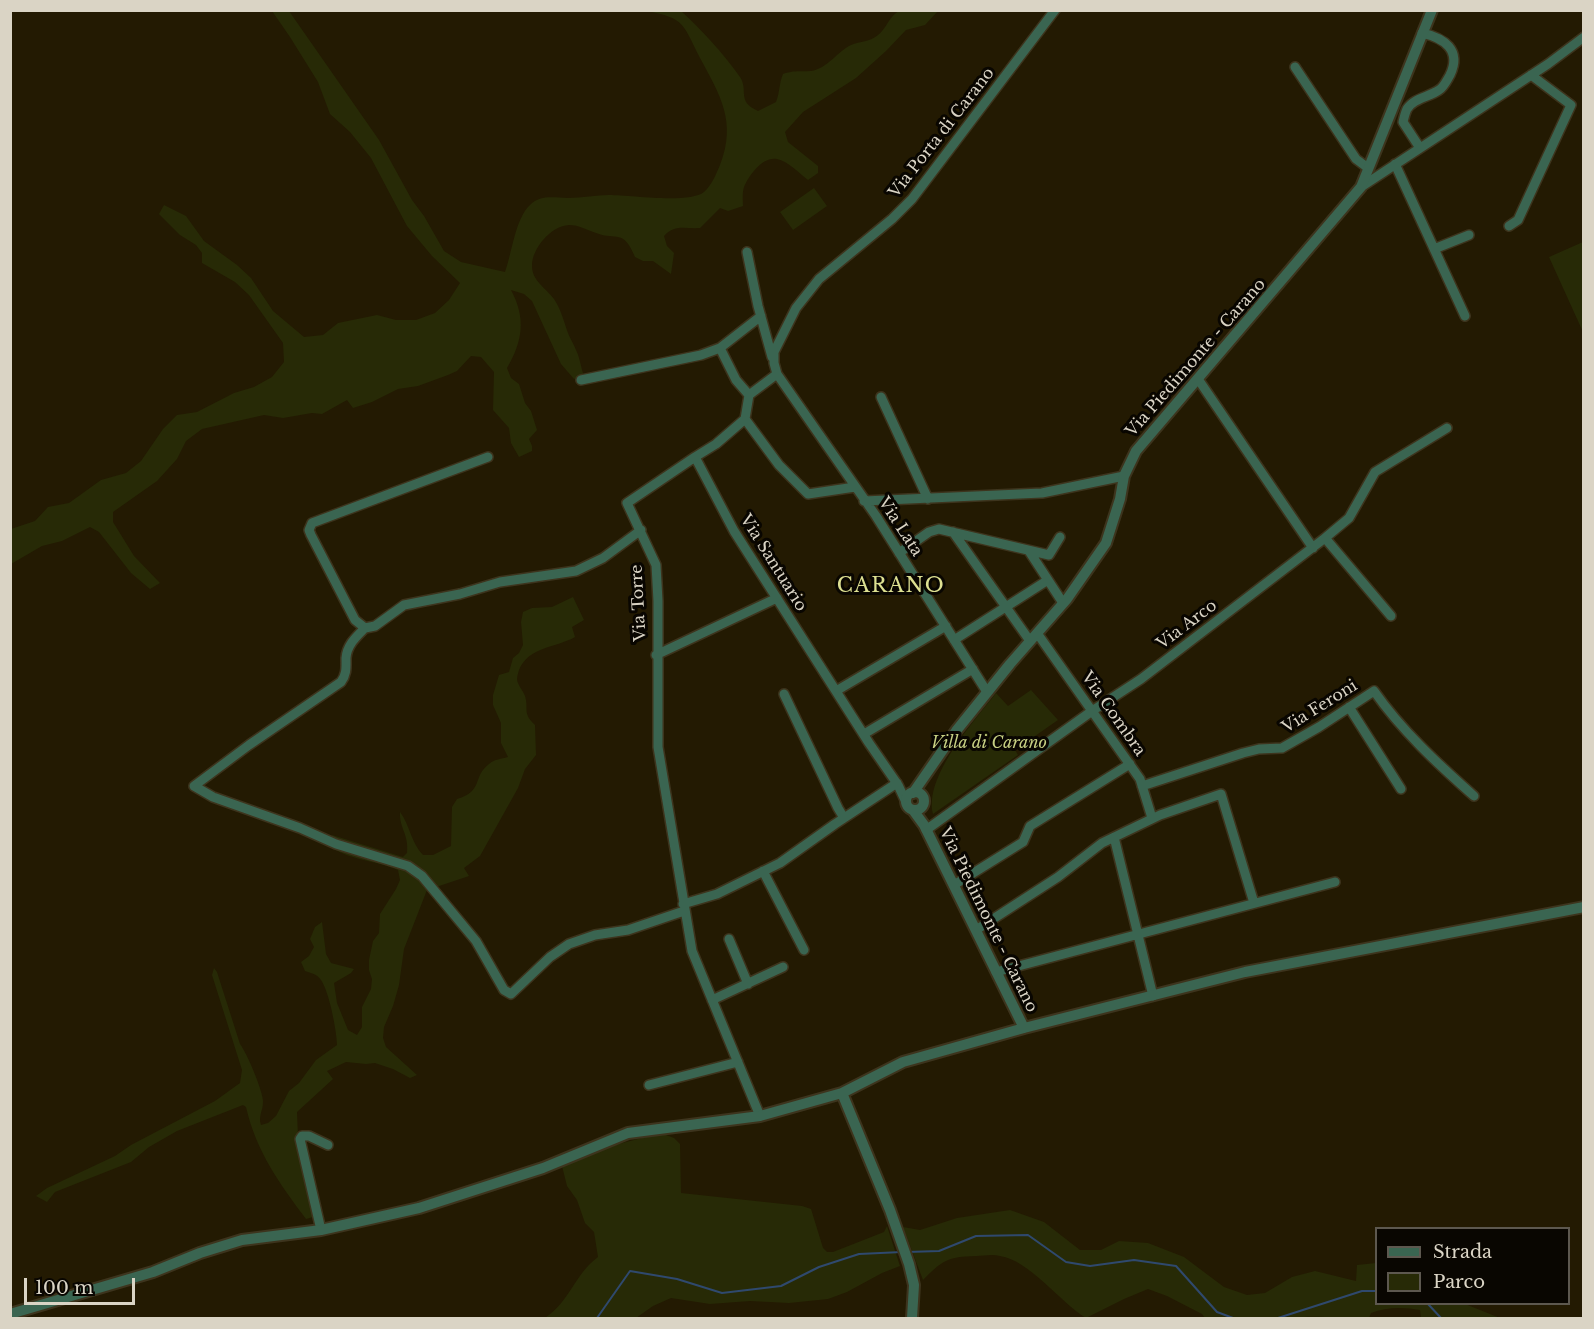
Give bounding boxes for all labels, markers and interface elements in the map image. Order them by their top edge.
street label: Via Porta di Carano [885,64,999,202]
street label: Via Piedimonte - Carano [1122,275,1270,441]
street label: Via Lata [874,494,926,560]
street label: Via Santuario [736,511,810,615]
street label: Via Torre [627,564,651,642]
district label: CARANO [837,574,945,598]
street label: Via Arco [1153,596,1221,654]
street label: Via Combra [1077,668,1149,760]
street label: Via Feroni [1279,676,1361,738]
park label: Villa di Carano [931,733,1047,753]
street label: Via Piedimonte - Carano [935,824,1041,1016]
legend [1375,1227,1570,1305]
text: Strada [1433,1241,1492,1263]
scale bar [27,1266,138,1304]
text: Parco [1433,1271,1485,1293]
text: 100 m [35,1277,93,1299]

